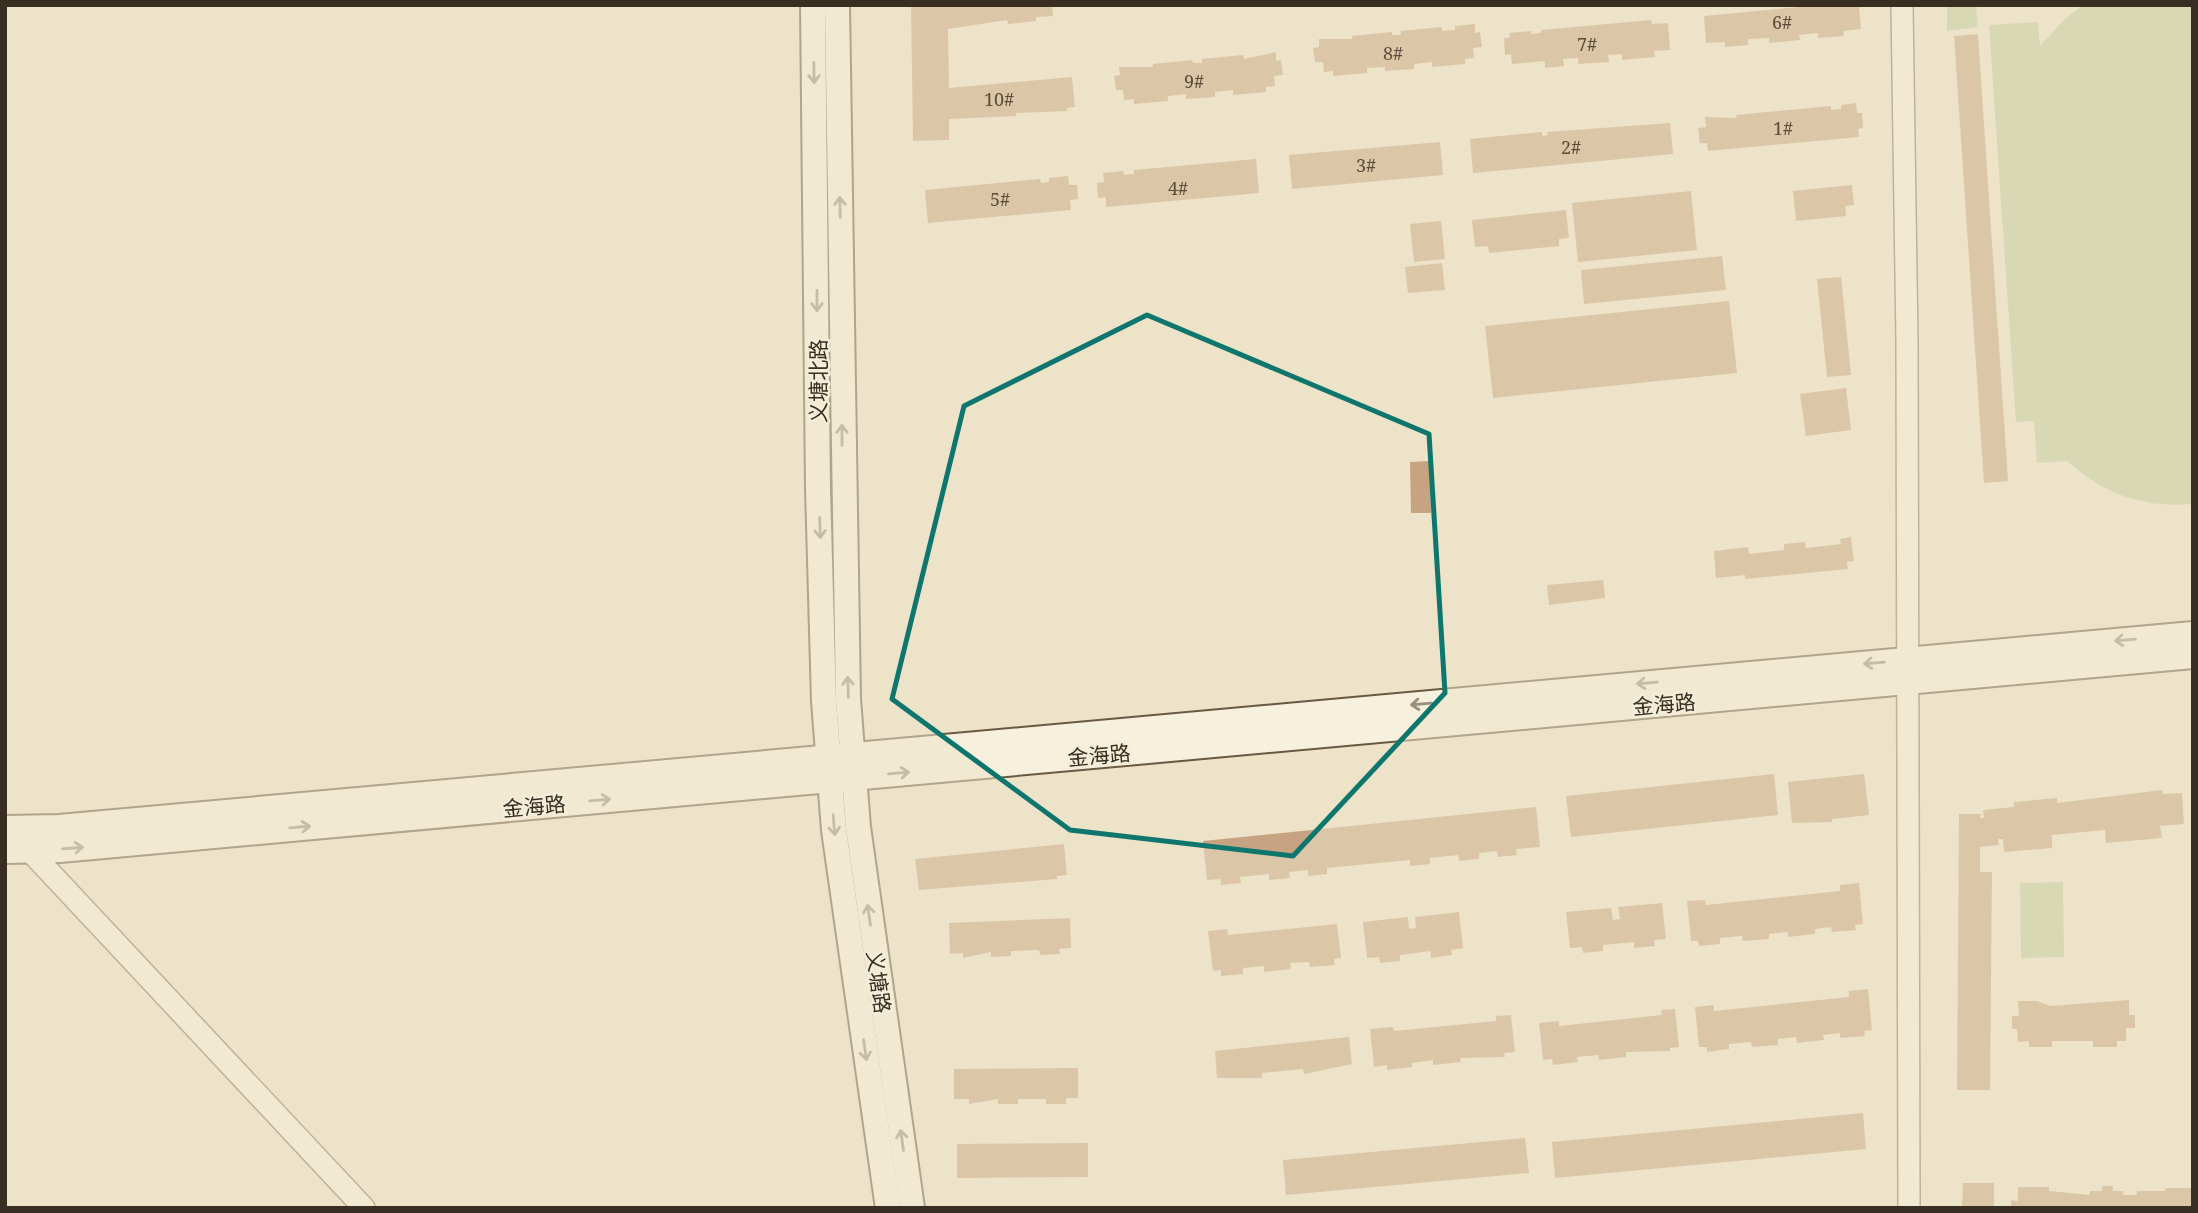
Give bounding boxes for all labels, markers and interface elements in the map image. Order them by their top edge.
house number: 6# [1772,10,1792,34]
house number: 7# [1577,32,1597,56]
house number: 8# [1383,41,1403,65]
one-way arrow [808,62,821,85]
house number: 9# [1184,69,1204,93]
house number: 10# [984,87,1014,111]
house number: 1# [1773,116,1793,140]
house number: 2# [1561,135,1581,159]
house number: 3# [1356,153,1376,177]
house number: 4# [1168,176,1188,200]
house number: 5# [990,187,1010,211]
one-way arrow [833,196,847,219]
one-way arrow [810,289,824,312]
street label: 义塘北路 [804,339,832,423]
one-way arrow [835,423,849,446]
one-way arrow [813,517,826,540]
one-way arrow [2114,634,2137,647]
one-way arrow [1863,656,1886,669]
one-way arrow [841,675,854,698]
one-way arrow [1636,677,1659,690]
street label: 金海路 [1631,687,1697,721]
one-way arrow [1410,697,1432,710]
street label: 金海路 [1066,738,1132,772]
one-way arrow [888,766,910,779]
street label: 金海路 [501,789,567,823]
one-way arrow [588,793,611,806]
one-way arrow [828,813,841,835]
one-way arrow [288,820,311,833]
one-way arrow [62,842,84,855]
one-way arrow [863,904,876,927]
street label: 义塘路 [861,949,897,1015]
one-way arrow [858,1038,871,1061]
one-way arrow [895,1129,908,1152]

